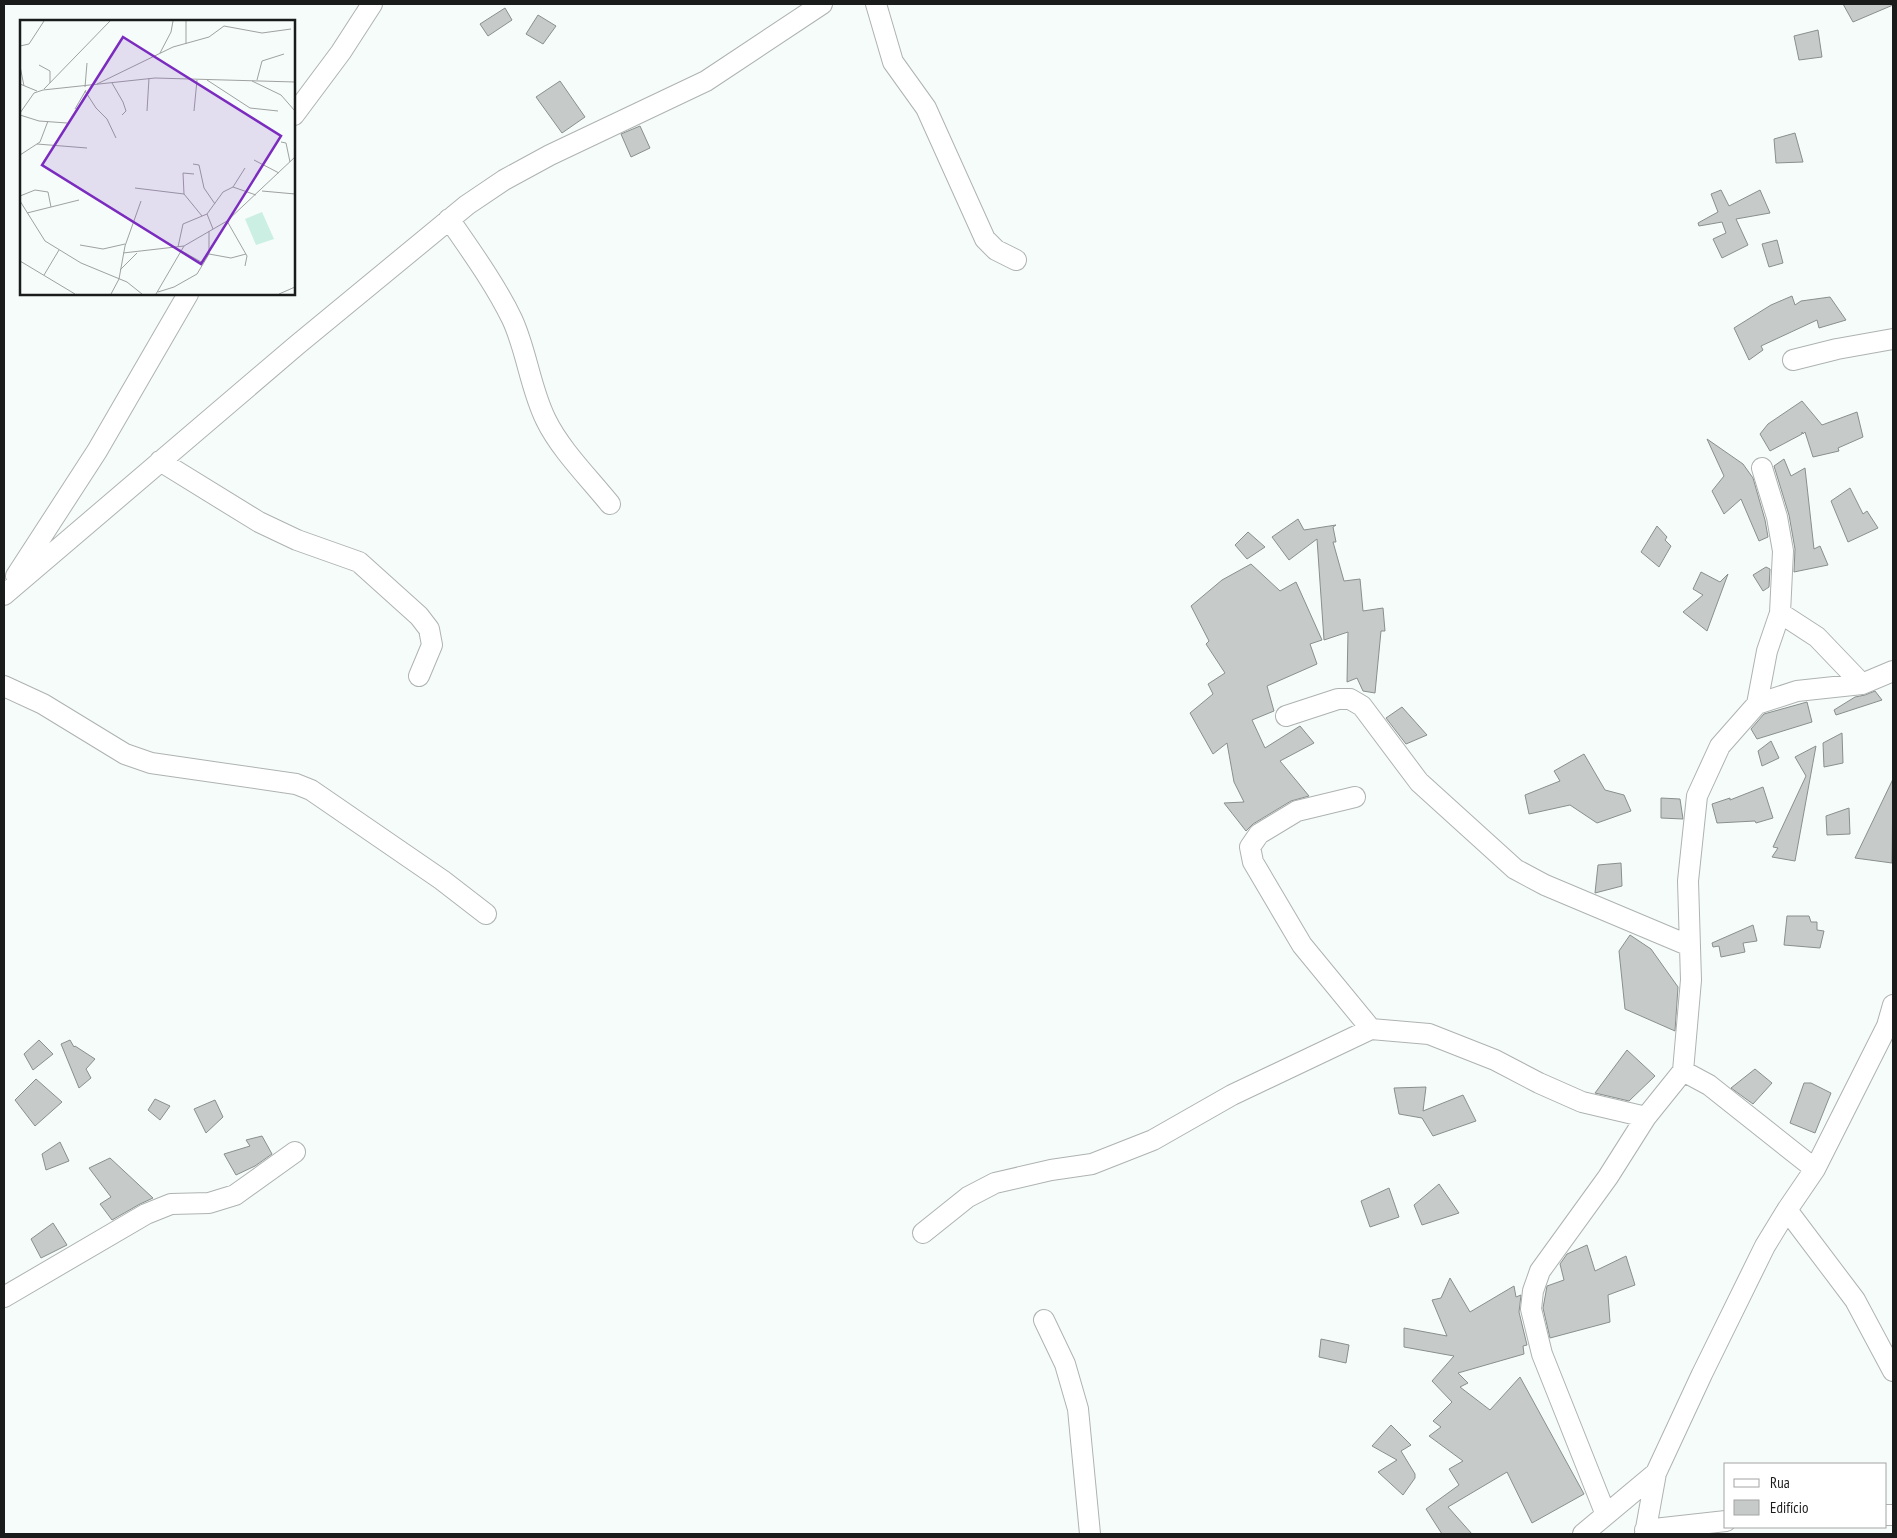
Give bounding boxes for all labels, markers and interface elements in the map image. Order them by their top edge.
inset map [20,20,295,295]
legend [1724,1463,1887,1528]
text: Rua [1770,1473,1790,1492]
text: Edifício [1770,1498,1808,1517]

